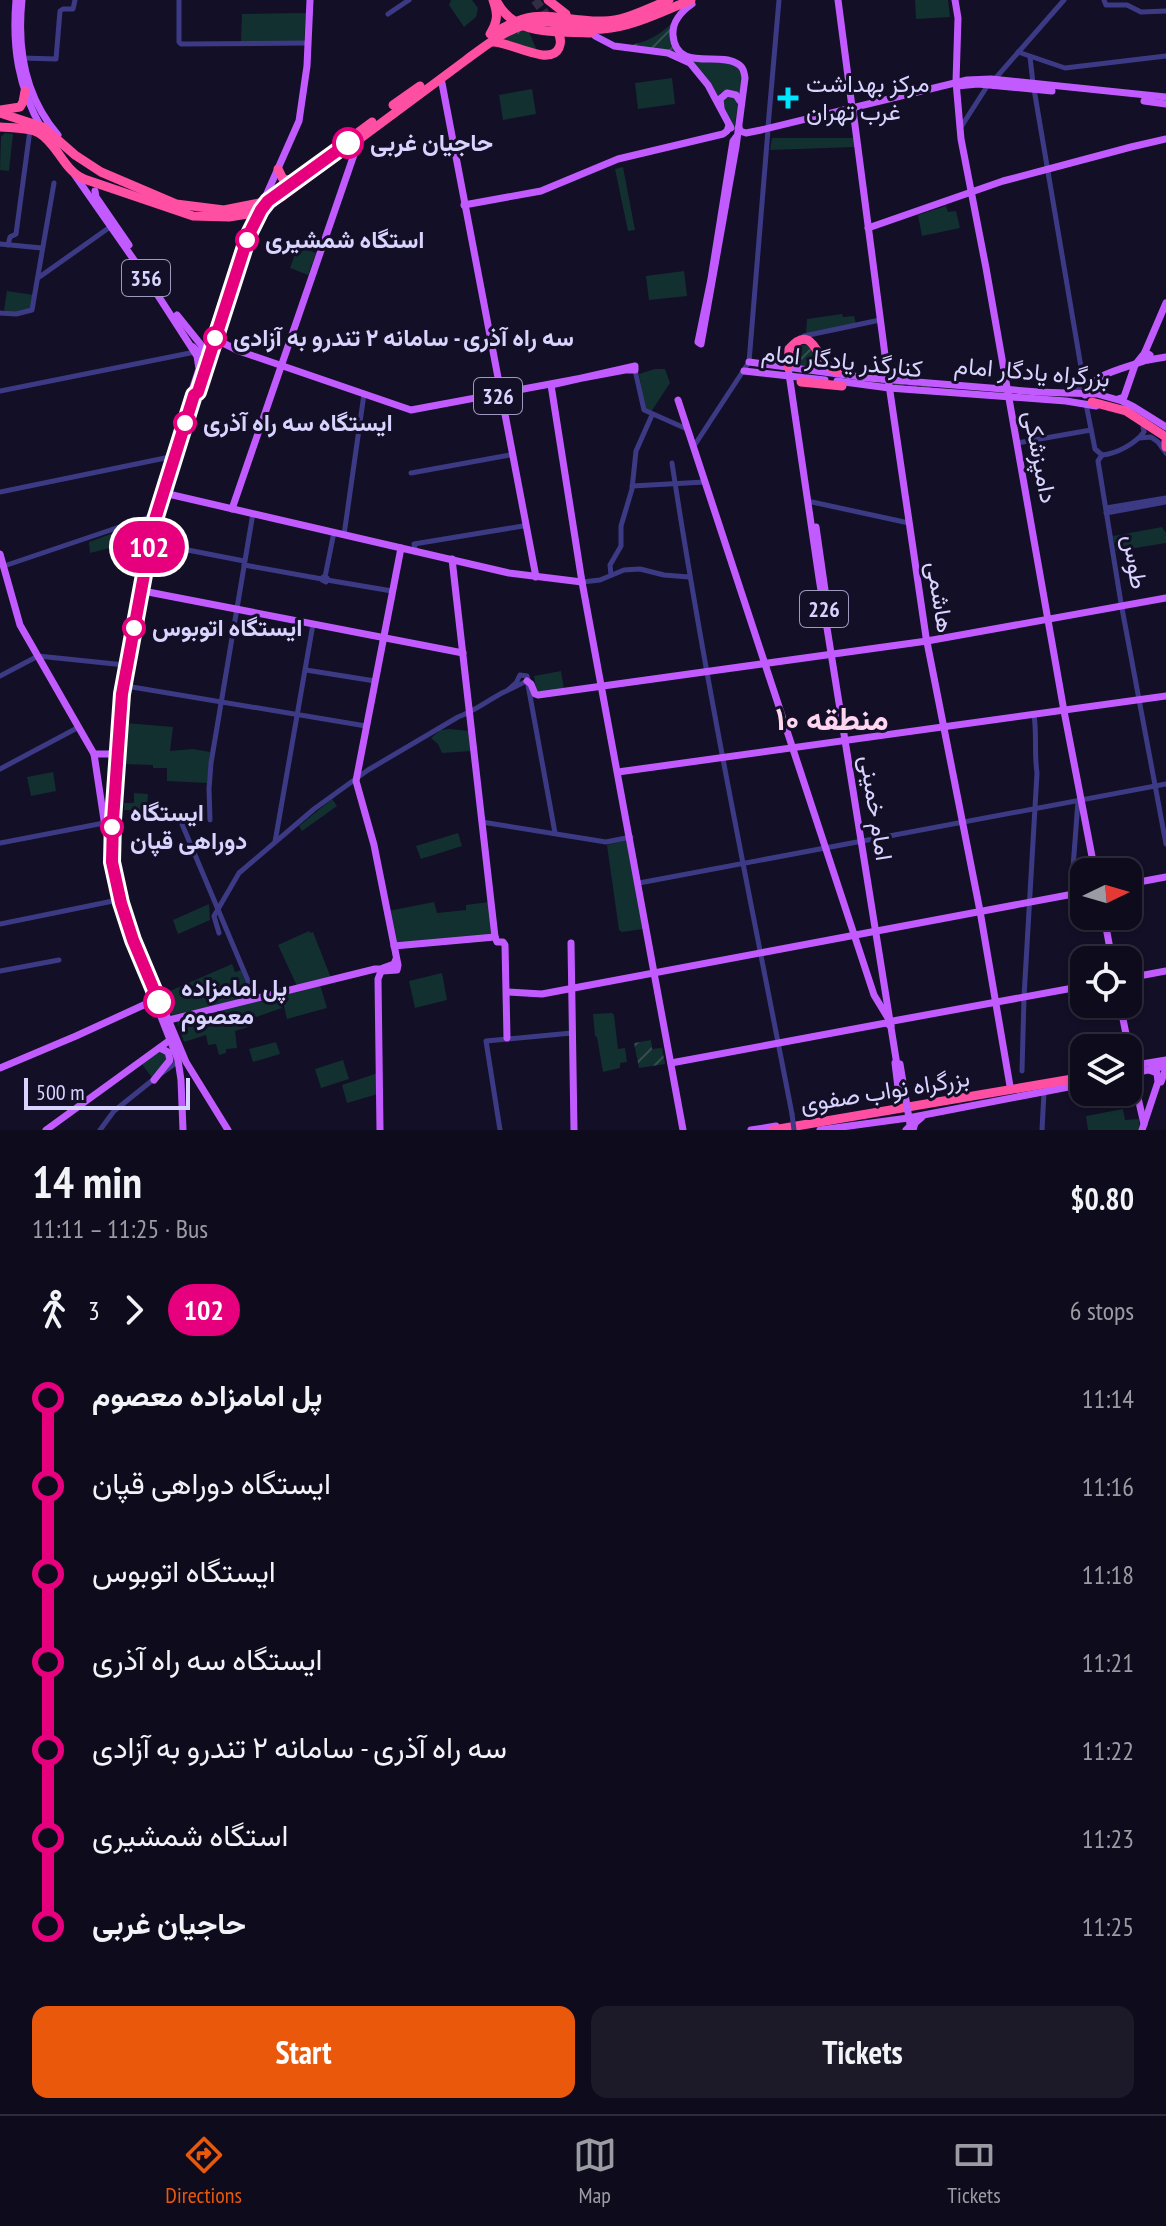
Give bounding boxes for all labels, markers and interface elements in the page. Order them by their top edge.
place label: مرکز بهداشت غرب تهران [806,68,929,127]
marker: مرکز بهداشت غرب تهران [777,87,799,109]
place label: حاجیان غربی [370,127,493,158]
marker: حاجیان غربی [333,128,363,158]
place label: استگاه شمشیری [265,224,425,255]
marker: استگاه شمشیری [236,229,258,251]
road number: 356 [122,260,170,296]
place label: سه راه آذری - سامانه ۲ تندرو به آزادی [233,322,574,353]
marker: سه راه آذری - سامانه ۲ تندرو به آزادی [204,327,226,349]
street label: کنارگذر یادگار امام [760,337,924,385]
street label: بزرگراه یادگار امام [953,349,1111,395]
road number: 326 [474,378,522,414]
place label: ایستگاه سه راه آذری [203,407,393,438]
street label: دامپزشکی [1015,408,1065,506]
marker: ایستگاه سه راه آذری [174,412,196,434]
line badge: 102 [103,521,195,573]
text: 102 [129,528,169,565]
street label: طوس [1116,532,1155,591]
street label: هاشمی [920,559,961,635]
road number: 226 [800,591,848,627]
place label: ایستگاه اتوبوس [152,612,302,643]
marker: ایستگاه اتوبوس [123,617,145,639]
district label: منطقه ۱۰ [775,697,889,739]
street label: امام خمینی [852,753,900,863]
place label: ایستگاه دوراهی قپان [130,797,247,857]
marker: ایستگاه دوراهی قپان [101,816,123,838]
north arrow [1070,858,1142,930]
map controls [1070,858,1142,1106]
button: locate [1070,946,1142,1018]
place label: پل امامزاده معصوم [181,972,287,1032]
marker: پل امامزاده معصوم [144,987,174,1017]
button: layers [1070,1034,1142,1106]
street label: بزرگراه نواب صفوی [798,1062,972,1119]
scale bar [24,1074,190,1110]
text: 500 m [36,1078,85,1106]
text: 14 min [32,1153,142,1210]
text: $0.80 [1070,1179,1134,1218]
text: 11:11 – 11:25 · Bus [32,1212,208,1245]
icon: walk [32,1288,76,1332]
icon: forward [112,1288,156,1332]
text: 102 [184,1291,224,1328]
text: 3 [88,1294,100,1327]
text: 6 stops [1070,1294,1134,1327]
text: پل امامزاده معصوم [92,1375,322,1414]
text: 11:14 [1082,1382,1134,1415]
text: ایستگاه دوراهی قپان [92,1463,331,1502]
text: 11:16 [1082,1470,1134,1503]
text: ایستگاه اتوبوس [92,1551,276,1590]
text: 11:18 [1082,1558,1134,1591]
text: ایستگاه سه راه آذری [92,1639,322,1678]
text: 11:21 [1082,1646,1134,1679]
text: سه راه آذری - سامانه ۲ تندرو به آزادی [92,1727,507,1766]
text: 11:22 [1082,1734,1134,1767]
text: استگاه شمشیری [92,1815,288,1854]
text: 11:23 [1082,1822,1134,1855]
text: حاجیان غربی [92,1903,246,1942]
text: 11:25 [1082,1910,1134,1943]
button: Start [32,2006,575,2098]
button: Tickets [591,2006,1134,2098]
tab: Directions [165,2133,242,2209]
tab: Map [573,2133,617,2209]
tab: Tickets [947,2133,1001,2209]

